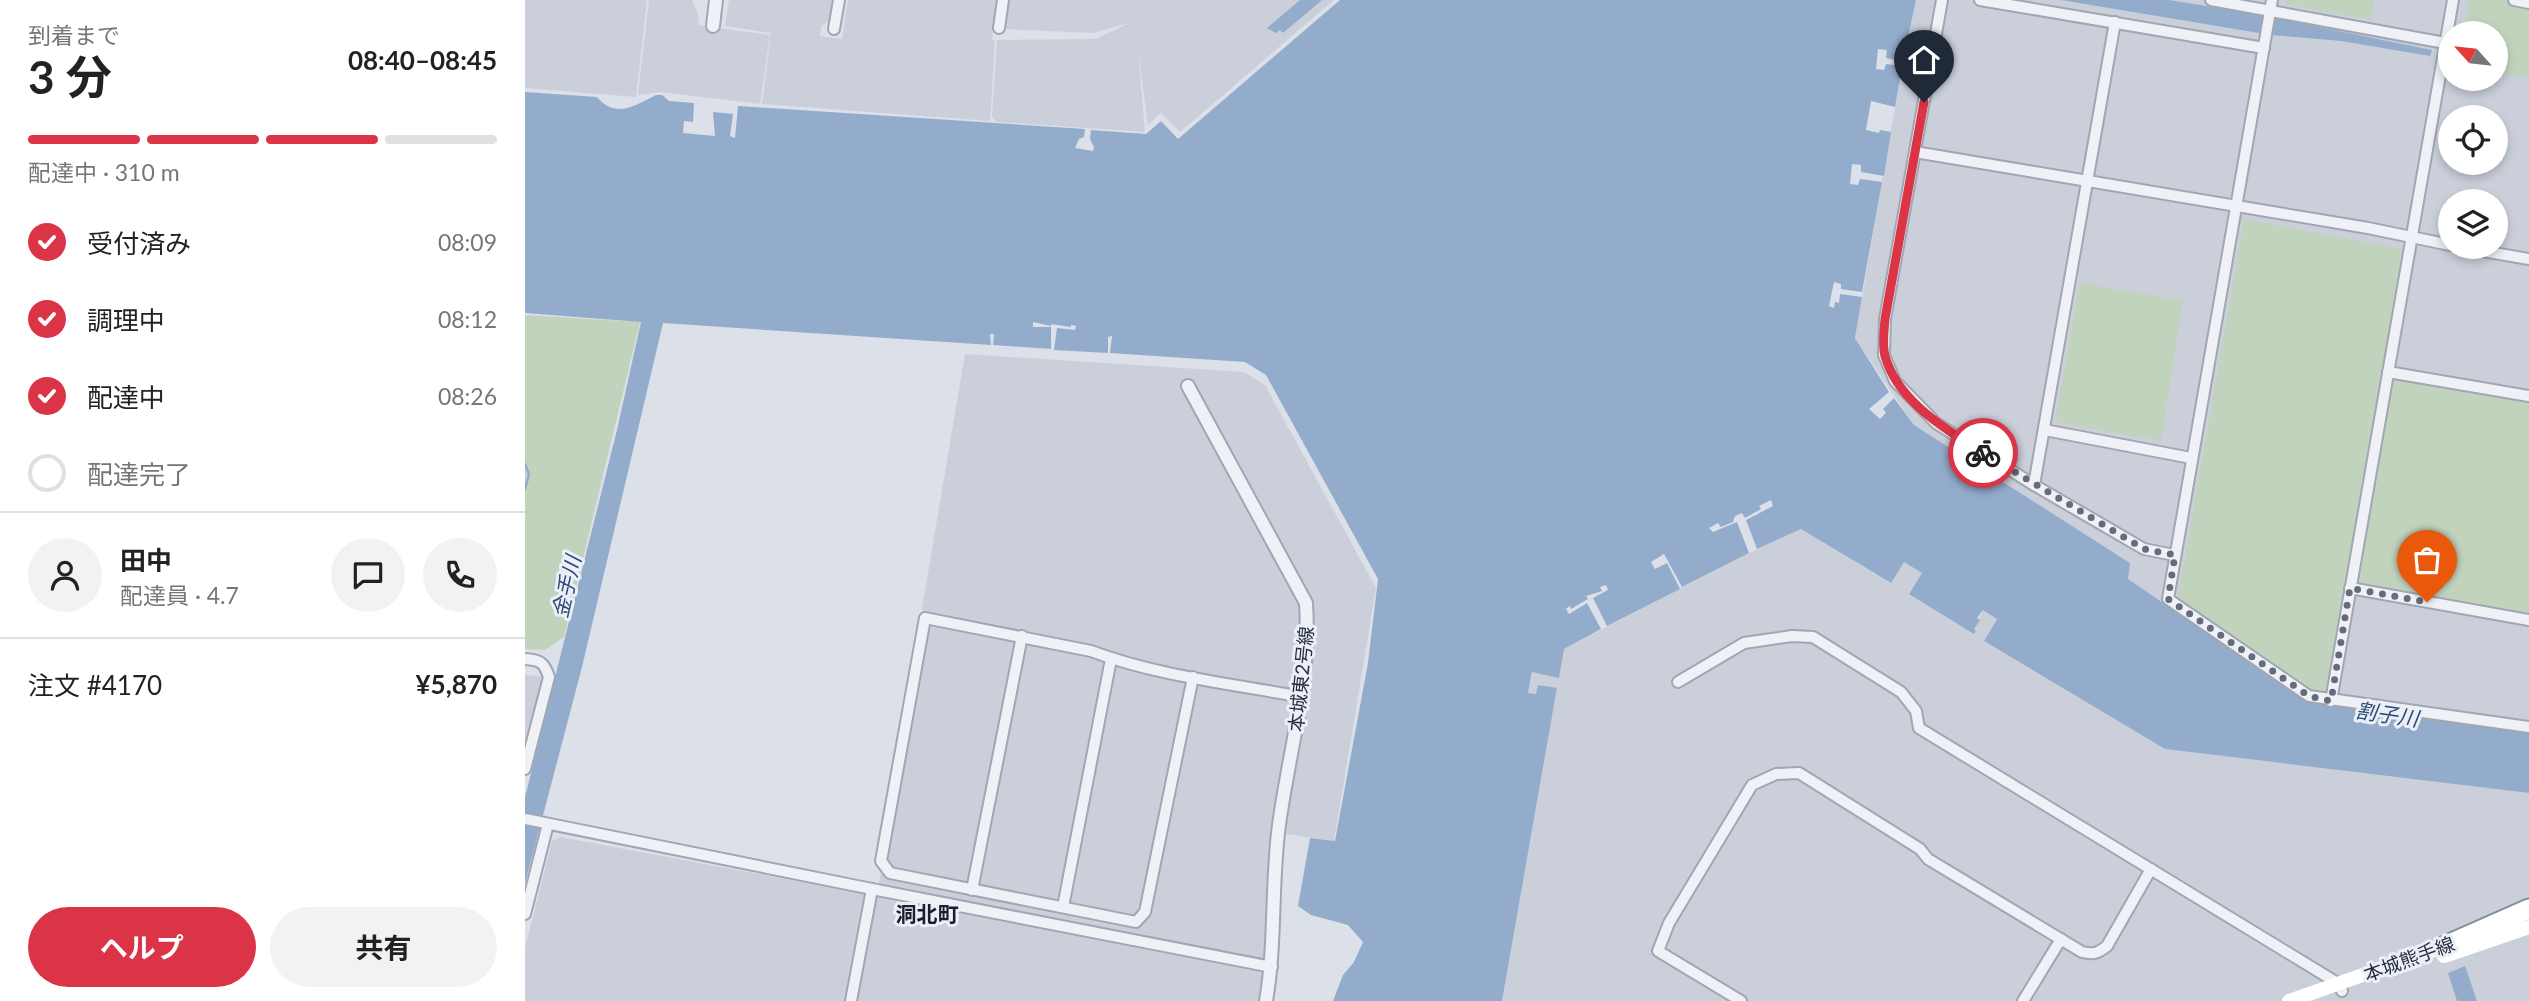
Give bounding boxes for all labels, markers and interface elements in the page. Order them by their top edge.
text: 到着まで [28,21,120,49]
north arrow [2438,21,2508,91]
map controls [2438,21,2508,259]
pin [1894,30,1954,102]
icon: home [1905,41,1943,79]
text: 08:40–08:45 [348,44,497,76]
text: 3 分 [28,49,112,104]
button: locate [2438,105,2508,175]
text: 配達中 · 310 m [28,158,180,186]
button: layers [2438,189,2508,259]
icon: check [28,223,66,261]
text: 受付済み [87,227,191,259]
text: 08:09 [438,228,497,256]
icon: check [28,300,66,338]
text: 調理中 [87,304,165,336]
text: 08:12 [438,305,497,333]
icon: check [28,377,66,415]
text: 配達中 [87,381,165,413]
text: 08:26 [438,382,497,410]
courier [1948,418,2018,488]
icon: bike [1964,434,2002,472]
text: 配達完了 [87,458,191,490]
pin [2397,530,2457,602]
button: person [28,538,102,612]
button: chat [331,538,405,612]
button: phone [423,538,497,612]
icon: bag [2408,541,2446,579]
text: 田中 [120,544,172,576]
water label: 金手川 [546,551,585,620]
text: 配達員 · 4.7 [120,581,239,609]
street label: 本城東2号線 [1284,625,1317,733]
text: ¥5,870 [416,668,497,700]
text: 注文 #4170 [28,669,162,701]
water label: 割子川 [2354,697,2422,731]
district label: 洞北町 [896,901,959,926]
button: ヘルプ [28,907,256,987]
button: 共有 [270,907,497,987]
street label: 本城熊手線 [2360,931,2457,986]

